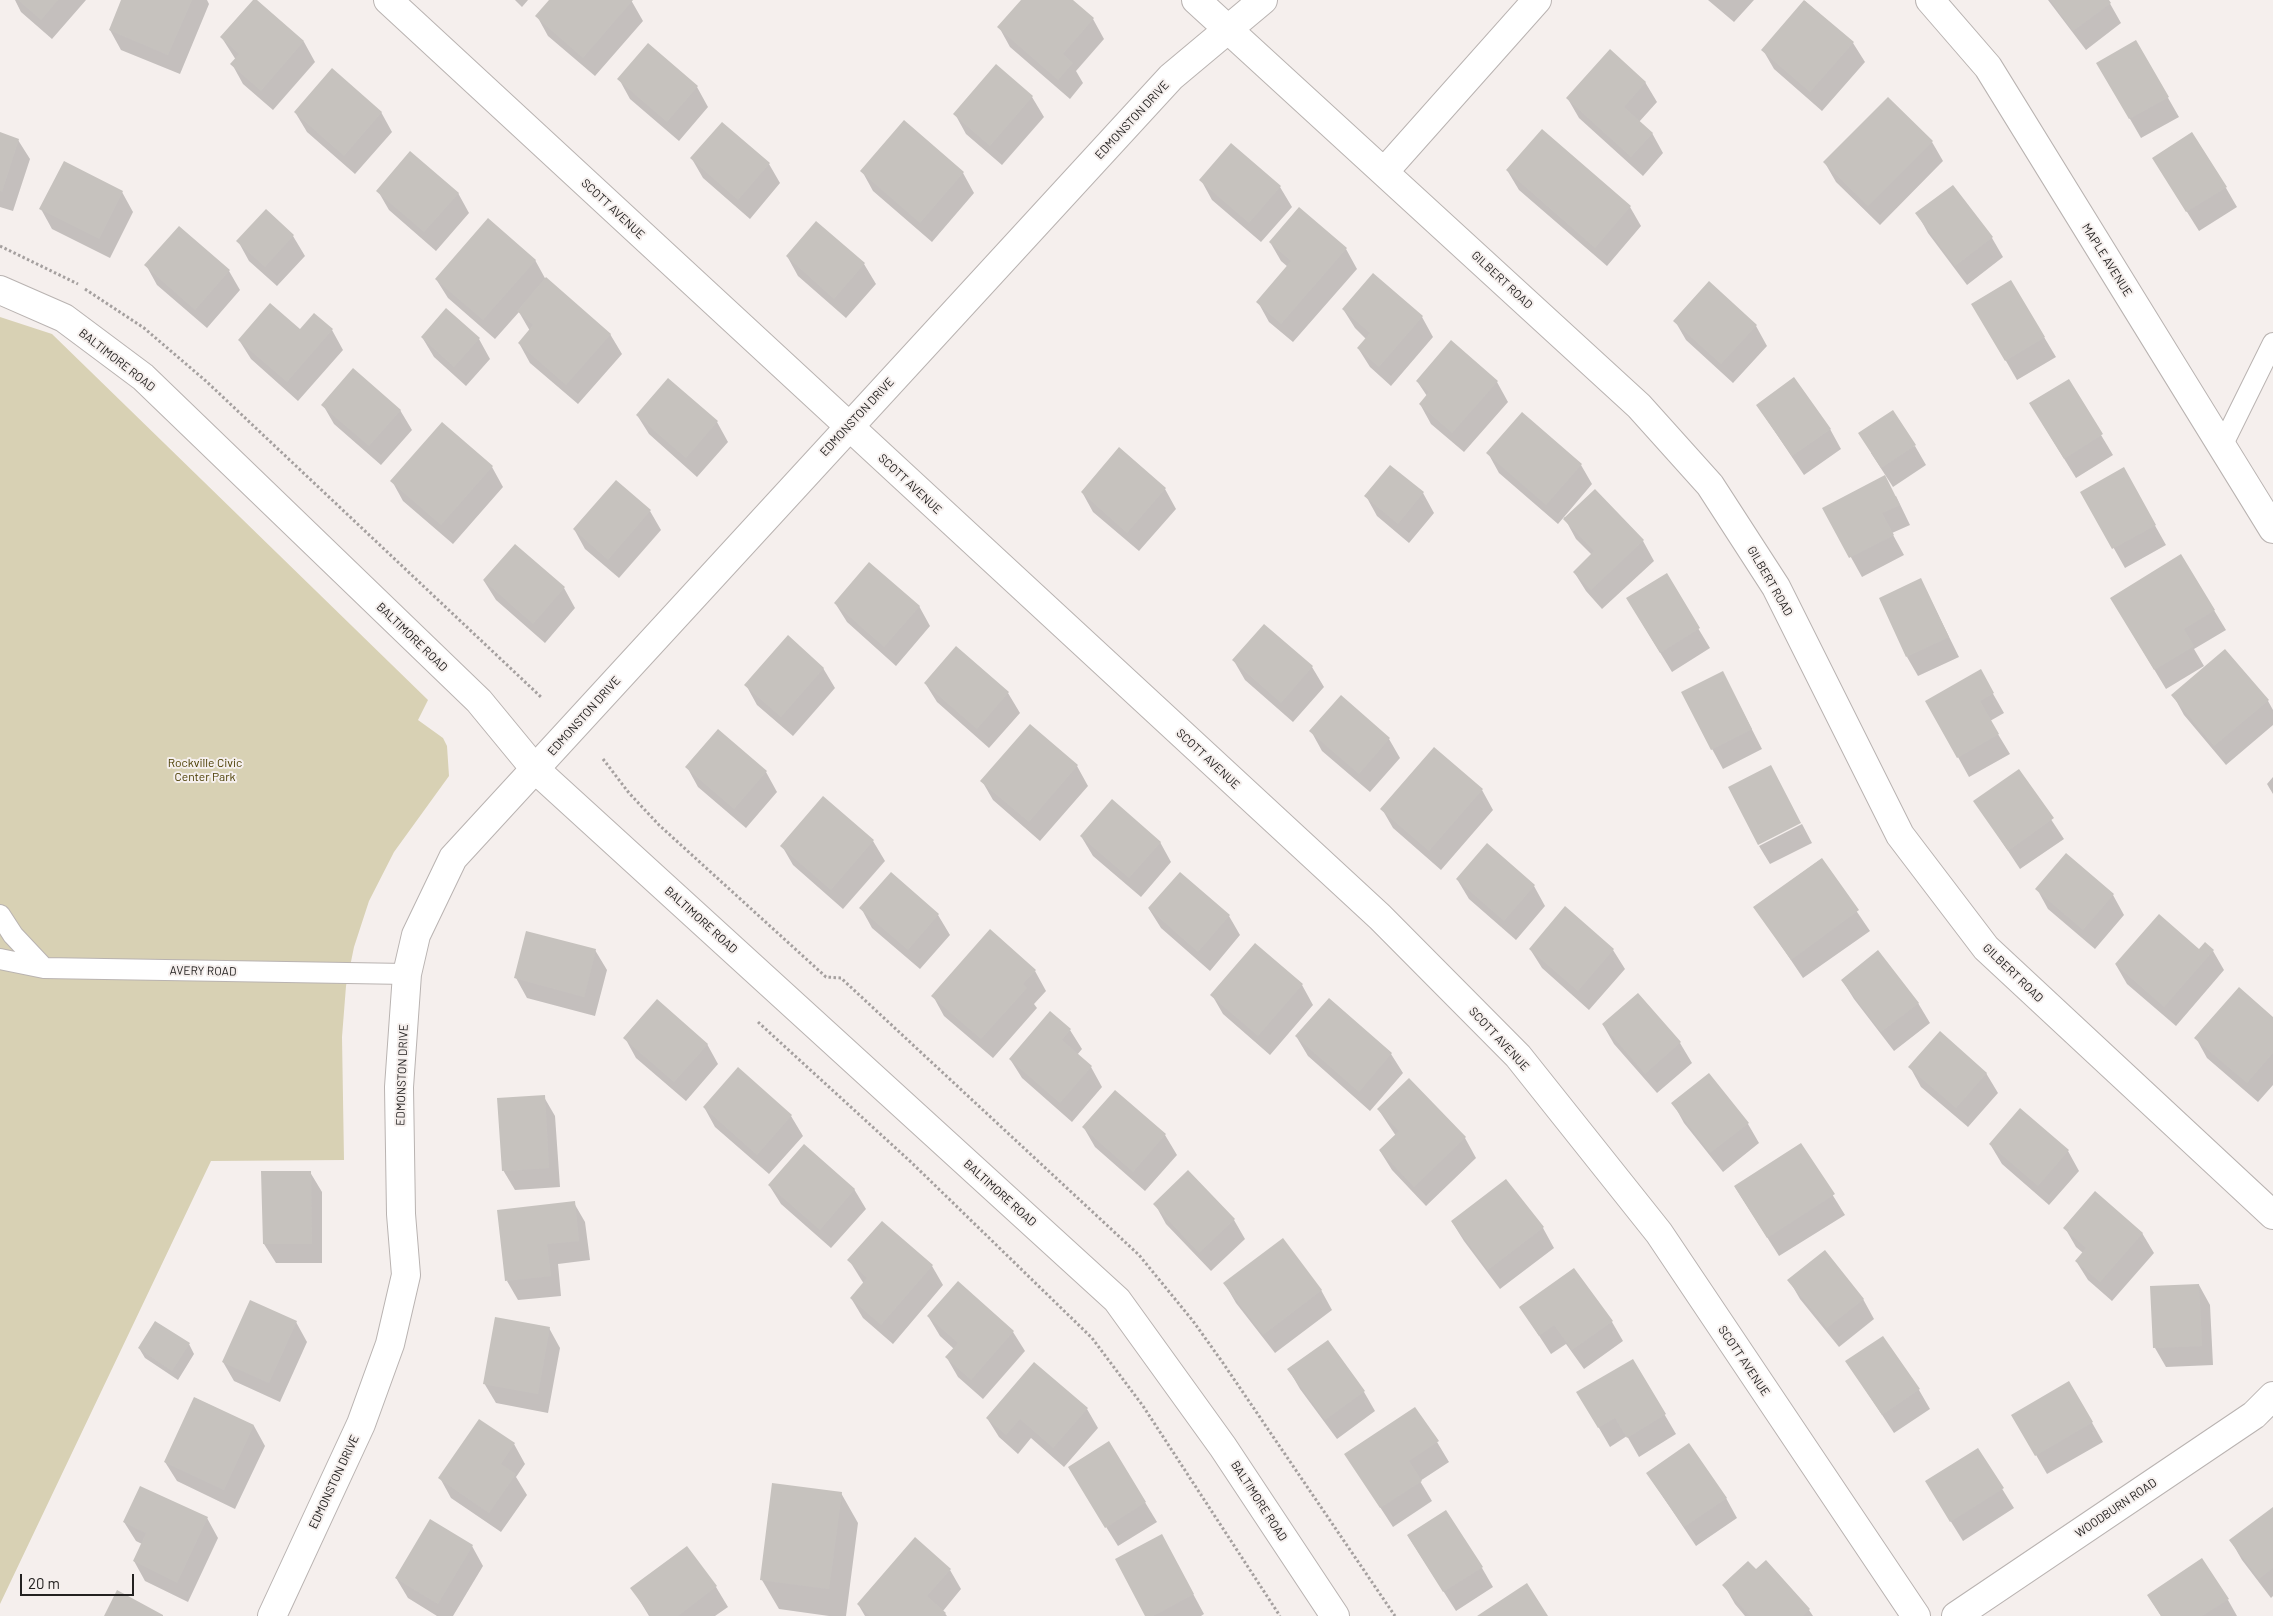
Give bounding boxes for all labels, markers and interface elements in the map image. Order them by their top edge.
street label: EDMONSTON DRIVE [1092,78,1172,162]
street label: SCOTT AVENUE [578,176,648,242]
street label: MAPLE AVENUE [2079,221,2135,299]
street label: GILBERT ROAD [1469,248,1535,312]
street label: BALTIMORE ROAD [76,326,158,394]
street label: EDMONSTON DRIVE [817,375,897,459]
street label: SCOTT AVENUE [875,451,945,517]
street label: GILBERT ROAD [1744,544,1796,618]
street label: BALTIMORE ROAD [374,600,450,674]
street label: EDMONSTON DRIVE [545,673,623,759]
street label: SCOTT AVENUE [1173,726,1243,792]
park label: Rockville Civic Center Park [168,756,242,784]
street label: BALTIMORE ROAD [662,884,740,956]
street label: GILBERT ROAD [1980,941,2046,1005]
street label: AVERY ROAD [169,963,237,979]
street label: SCOTT AVENUE [1466,1004,1532,1074]
street label: EDMONSTON DRIVE [393,1024,411,1126]
street label: BALTIMORE ROAD [961,1157,1039,1229]
street label: SCOTT AVENUE [1715,1323,1773,1399]
street label: EDMONSTON DRIVE [306,1433,362,1531]
street label: BALTIMORE ROAD [1228,1458,1290,1544]
street label: WOODBURN ROAD [2072,1475,2160,1541]
scale bar [22,1564,136,1596]
text: 20 m [28,1574,60,1592]

